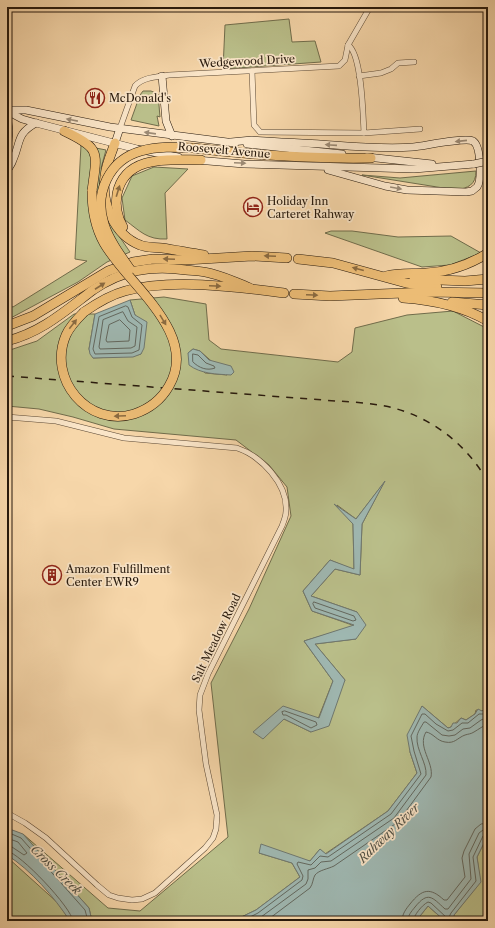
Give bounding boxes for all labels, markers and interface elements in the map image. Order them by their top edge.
street label: Wedgewood Drive [198,51,295,71]
restaurant icon: McDonald's [84,87,106,109]
place label: McDonald's [109,91,171,105]
one-way arrow [65,116,78,122]
one-way arrow [144,129,157,136]
one-way arrow [455,137,467,144]
street label: Roosevelt Avenue [177,139,271,161]
one-way arrow [324,142,337,148]
one-way arrow [234,160,246,167]
one-way arrow [115,185,121,197]
one-way arrow [390,185,402,191]
place label: Holiday Inn Carteret Rahway [267,194,355,221]
hotel icon: Holiday Inn Carteret Rahway [242,196,264,218]
one-way arrow [264,253,276,260]
one-way arrow [162,256,175,262]
one-way arrow [352,266,364,272]
one-way arrow [95,282,105,290]
one-way arrow [209,283,222,289]
one-way arrow [306,292,318,299]
one-way arrow [159,314,166,326]
one-way arrow [69,318,78,329]
one-way arrow [113,413,126,419]
place label: Amazon Fulfillment Center EWR9 [65,562,170,589]
building icon: Amazon Fulfillment Center EWR9 [41,564,63,586]
street label: Salt Meadow Road [188,591,244,685]
water label: Rahway River [354,799,423,866]
water label: Cross Creek [28,842,85,898]

